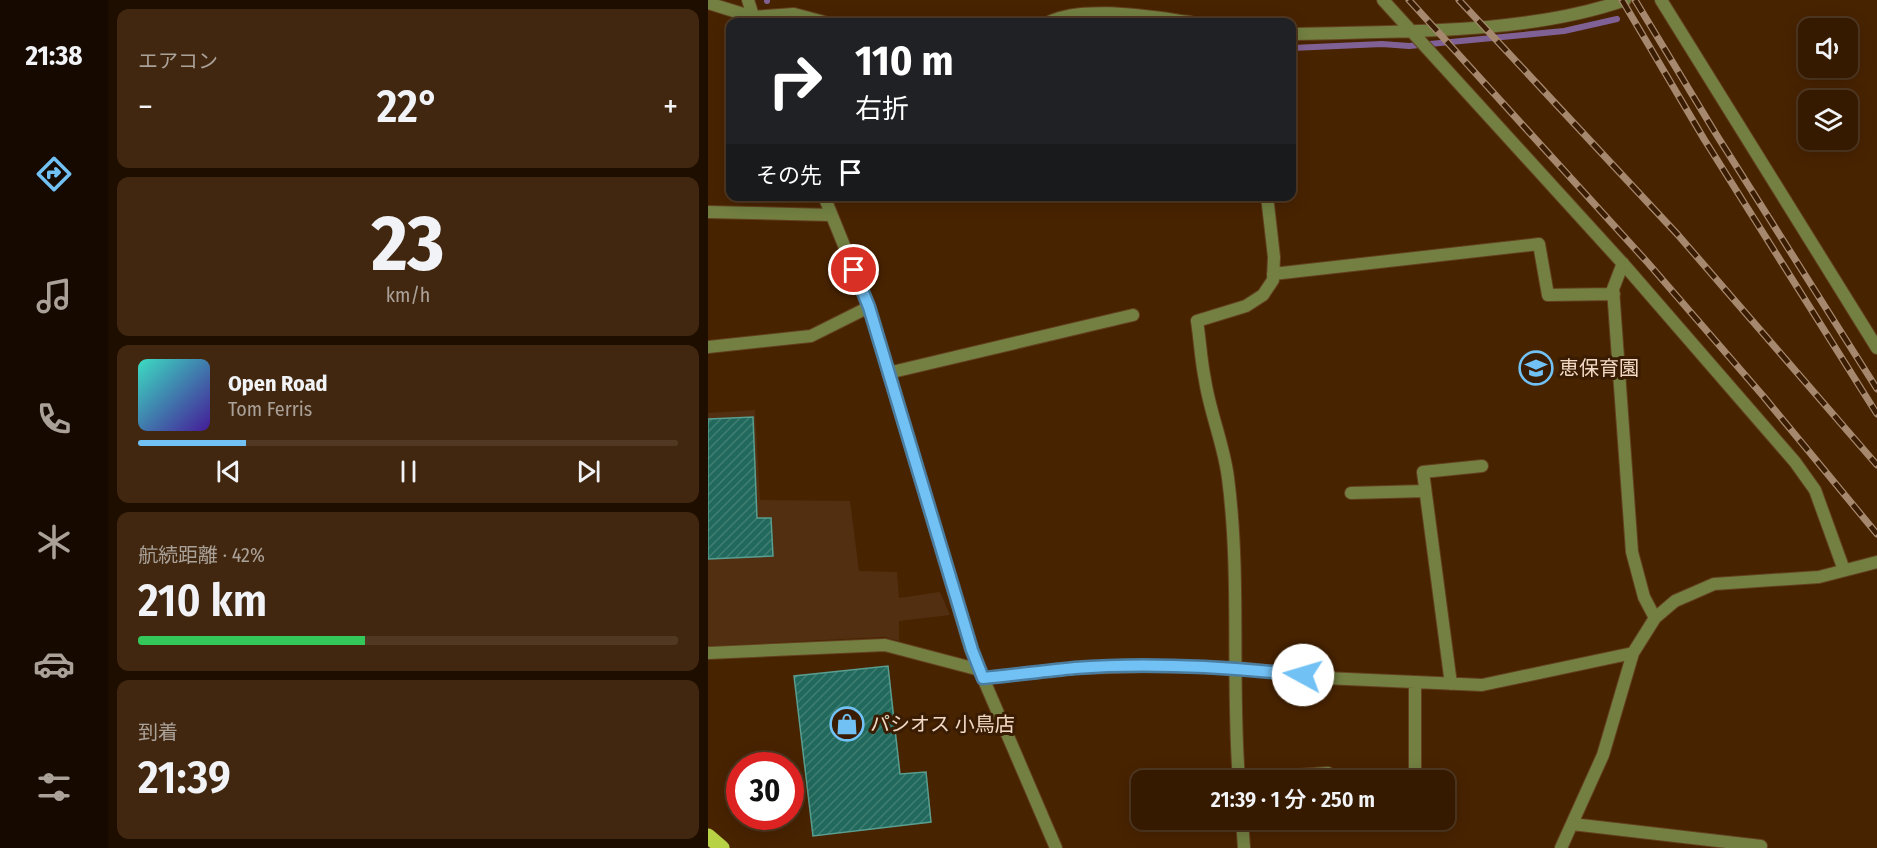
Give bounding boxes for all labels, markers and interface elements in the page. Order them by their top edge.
map controls [1798,18,1858,150]
button: sound [1798,18,1858,78]
text: 110 m [855,36,954,86]
text: 21:38 [25,40,83,72]
icon: right [756,42,834,120]
text: エアコン [138,49,218,73]
text: 22° [377,80,439,134]
text: − [138,87,153,127]
text: + [663,87,678,127]
button: layers [1798,90,1858,150]
text: 右折 [855,93,909,125]
icon: directions [33,153,75,195]
icon: arrive [834,156,867,189]
text: その先 [756,162,822,189]
text: 23 [371,197,445,291]
pin [828,244,879,295]
icon: arrive [837,253,870,286]
icon: music [33,275,75,317]
text: km/h [386,283,430,307]
school or university icon: 恵保育園 [1518,350,1554,386]
place label: 恵保育園 [1559,356,1639,380]
text: Open Road [228,370,328,397]
text: Tom Ferris [228,397,312,421]
icon: phone [33,398,75,440]
icon: previous [212,455,245,488]
icon: pause [392,455,425,488]
icon: next [572,455,605,488]
icon: climate [33,521,75,563]
text: 航続距離 · 42% [138,543,265,567]
text: 210 km [138,574,267,628]
icon: car [33,643,75,685]
position arrow [1271,643,1335,707]
shop icon: パシオス 小鳥店 [829,706,865,742]
place label: パシオス 小鳥店 [870,712,1015,736]
text: 到着 [138,720,178,744]
text: 21:39 [138,751,231,805]
speed limit sign: 30 [726,752,804,830]
icon: filters [33,766,75,808]
text: 21:39 · 1 分 · 250 m [1211,786,1375,813]

